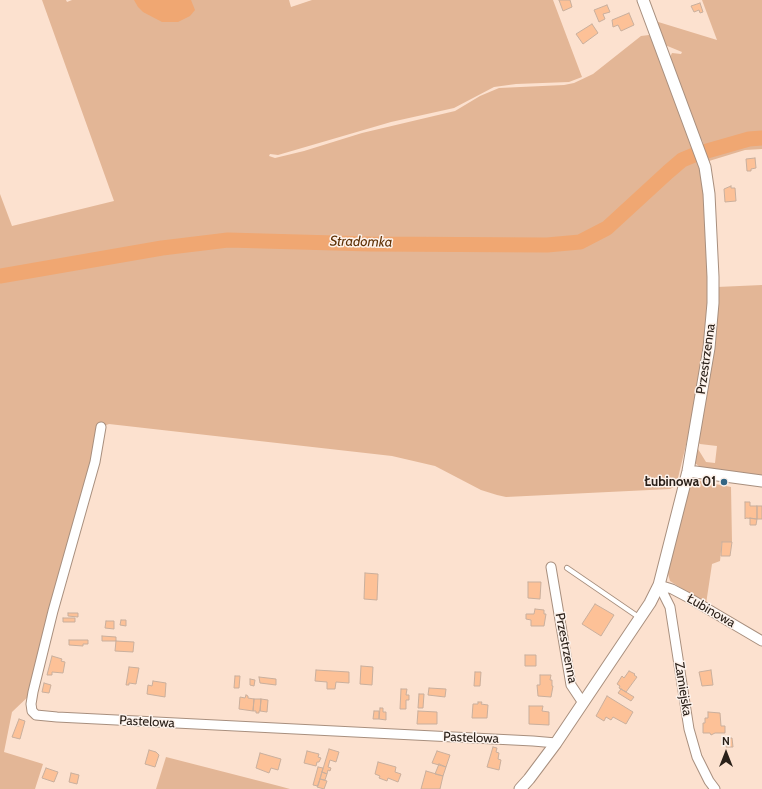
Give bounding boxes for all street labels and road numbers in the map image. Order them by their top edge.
street label: Przestrzenna [693,323,719,395]
street label: Łubinowa [684,591,738,631]
street label: Przestrzenna [552,611,580,685]
street label: Zamiejska [671,661,695,717]
street label: Pastelowa [119,713,175,731]
street label: Pastelowa [443,729,499,747]

